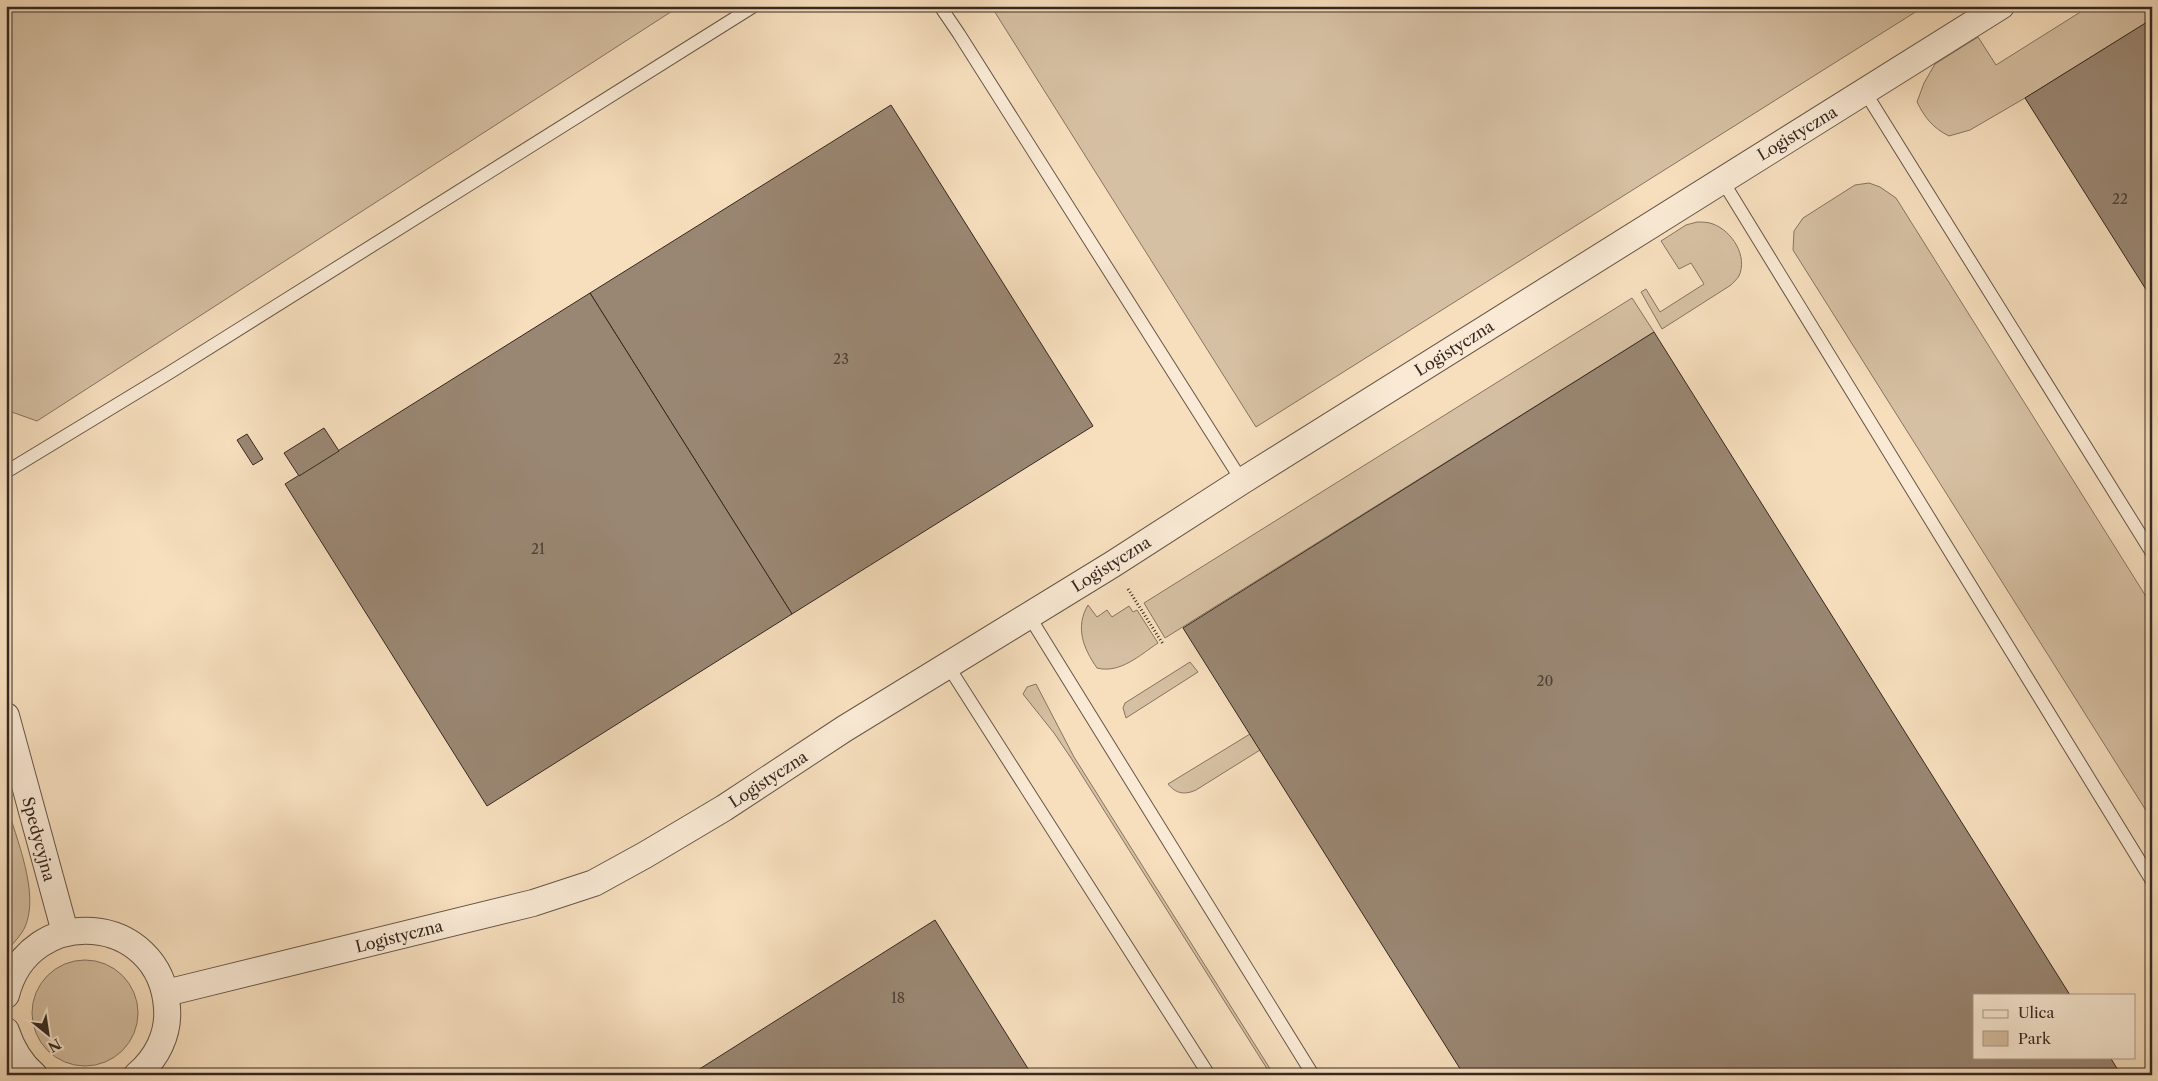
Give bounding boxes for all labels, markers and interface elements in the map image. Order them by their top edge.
street label: Logistyczna [1753,101,1841,165]
house number: 22 [2112,190,2128,208]
street label: Logistyczna [1411,315,1498,380]
house number: 23 [833,350,849,368]
street label: Logistyczna [1068,531,1155,596]
house number: 21 [531,540,545,558]
house number: 20 [1537,672,1554,690]
street label: Logistyczna [725,746,812,812]
street label: Spedycyjna [18,795,60,884]
street label: Logistyczna [353,915,445,957]
house number: 18 [891,989,905,1007]
legend [1973,994,2136,1058]
text: Ulica [2018,1003,2054,1022]
north arrow [22,1008,72,1058]
text: Park [2018,1029,2052,1048]
text: N [45,1034,64,1056]

